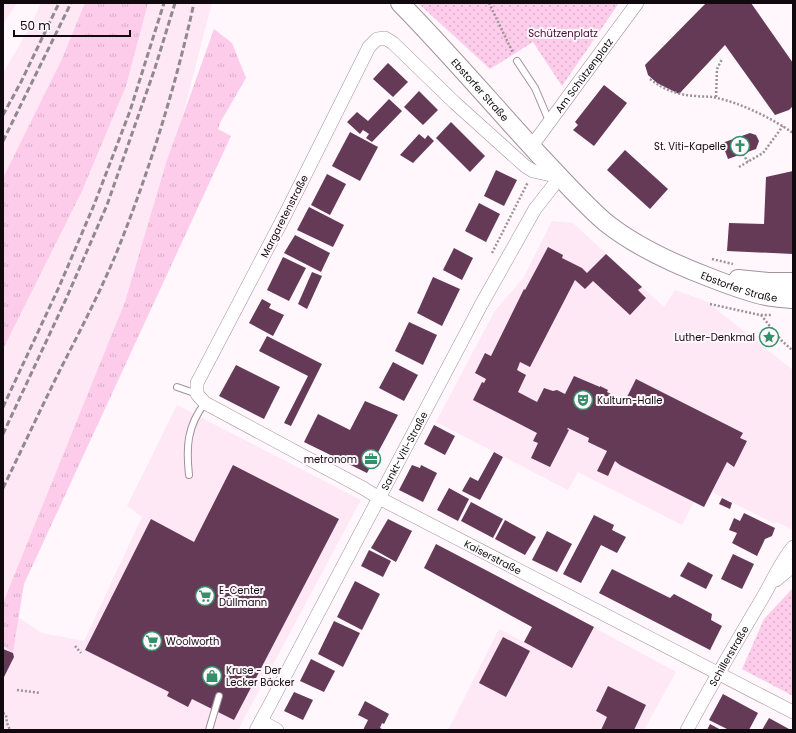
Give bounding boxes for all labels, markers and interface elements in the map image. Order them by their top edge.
scale bar [14,12,130,38]
text: 50 m [20,17,51,34]
park label: Schützenplatz [528,26,598,41]
street label: Am Schützenplatz [552,35,617,116]
street label: Ebstorfer Straße [448,55,512,125]
church icon: St. Viti-Kapelle [729,135,751,157]
place label: St. Viti-Kapelle [654,139,726,154]
street label: Margaretenstraße [257,172,312,260]
street label: Ebstorfer Straße [698,268,778,306]
place icon: Luther-Denkmal [758,326,780,348]
place label: Luther-Denkmal [674,330,755,345]
theatre icon: Kulturn-Halle [572,389,594,411]
place label: Kulturn-Halle [597,393,662,408]
street label: Sankt-Viti-Straße [377,409,431,493]
office icon: metronom [360,448,382,470]
place label: metronom [304,452,357,467]
street label: Kaiserstraße [461,536,524,578]
place label: E-Center Düllmann [219,583,267,610]
supermarket icon: E-Center Düllmann [194,585,216,607]
street label: Schillerstraße [705,623,753,689]
supermarket icon: Woolworth [141,630,163,652]
place label: Woolworth [166,634,219,649]
place label: Kruse - Der Lecker Bäcker [226,663,295,690]
shop icon: Kruse - Der Lecker Bäcker [201,665,223,687]

